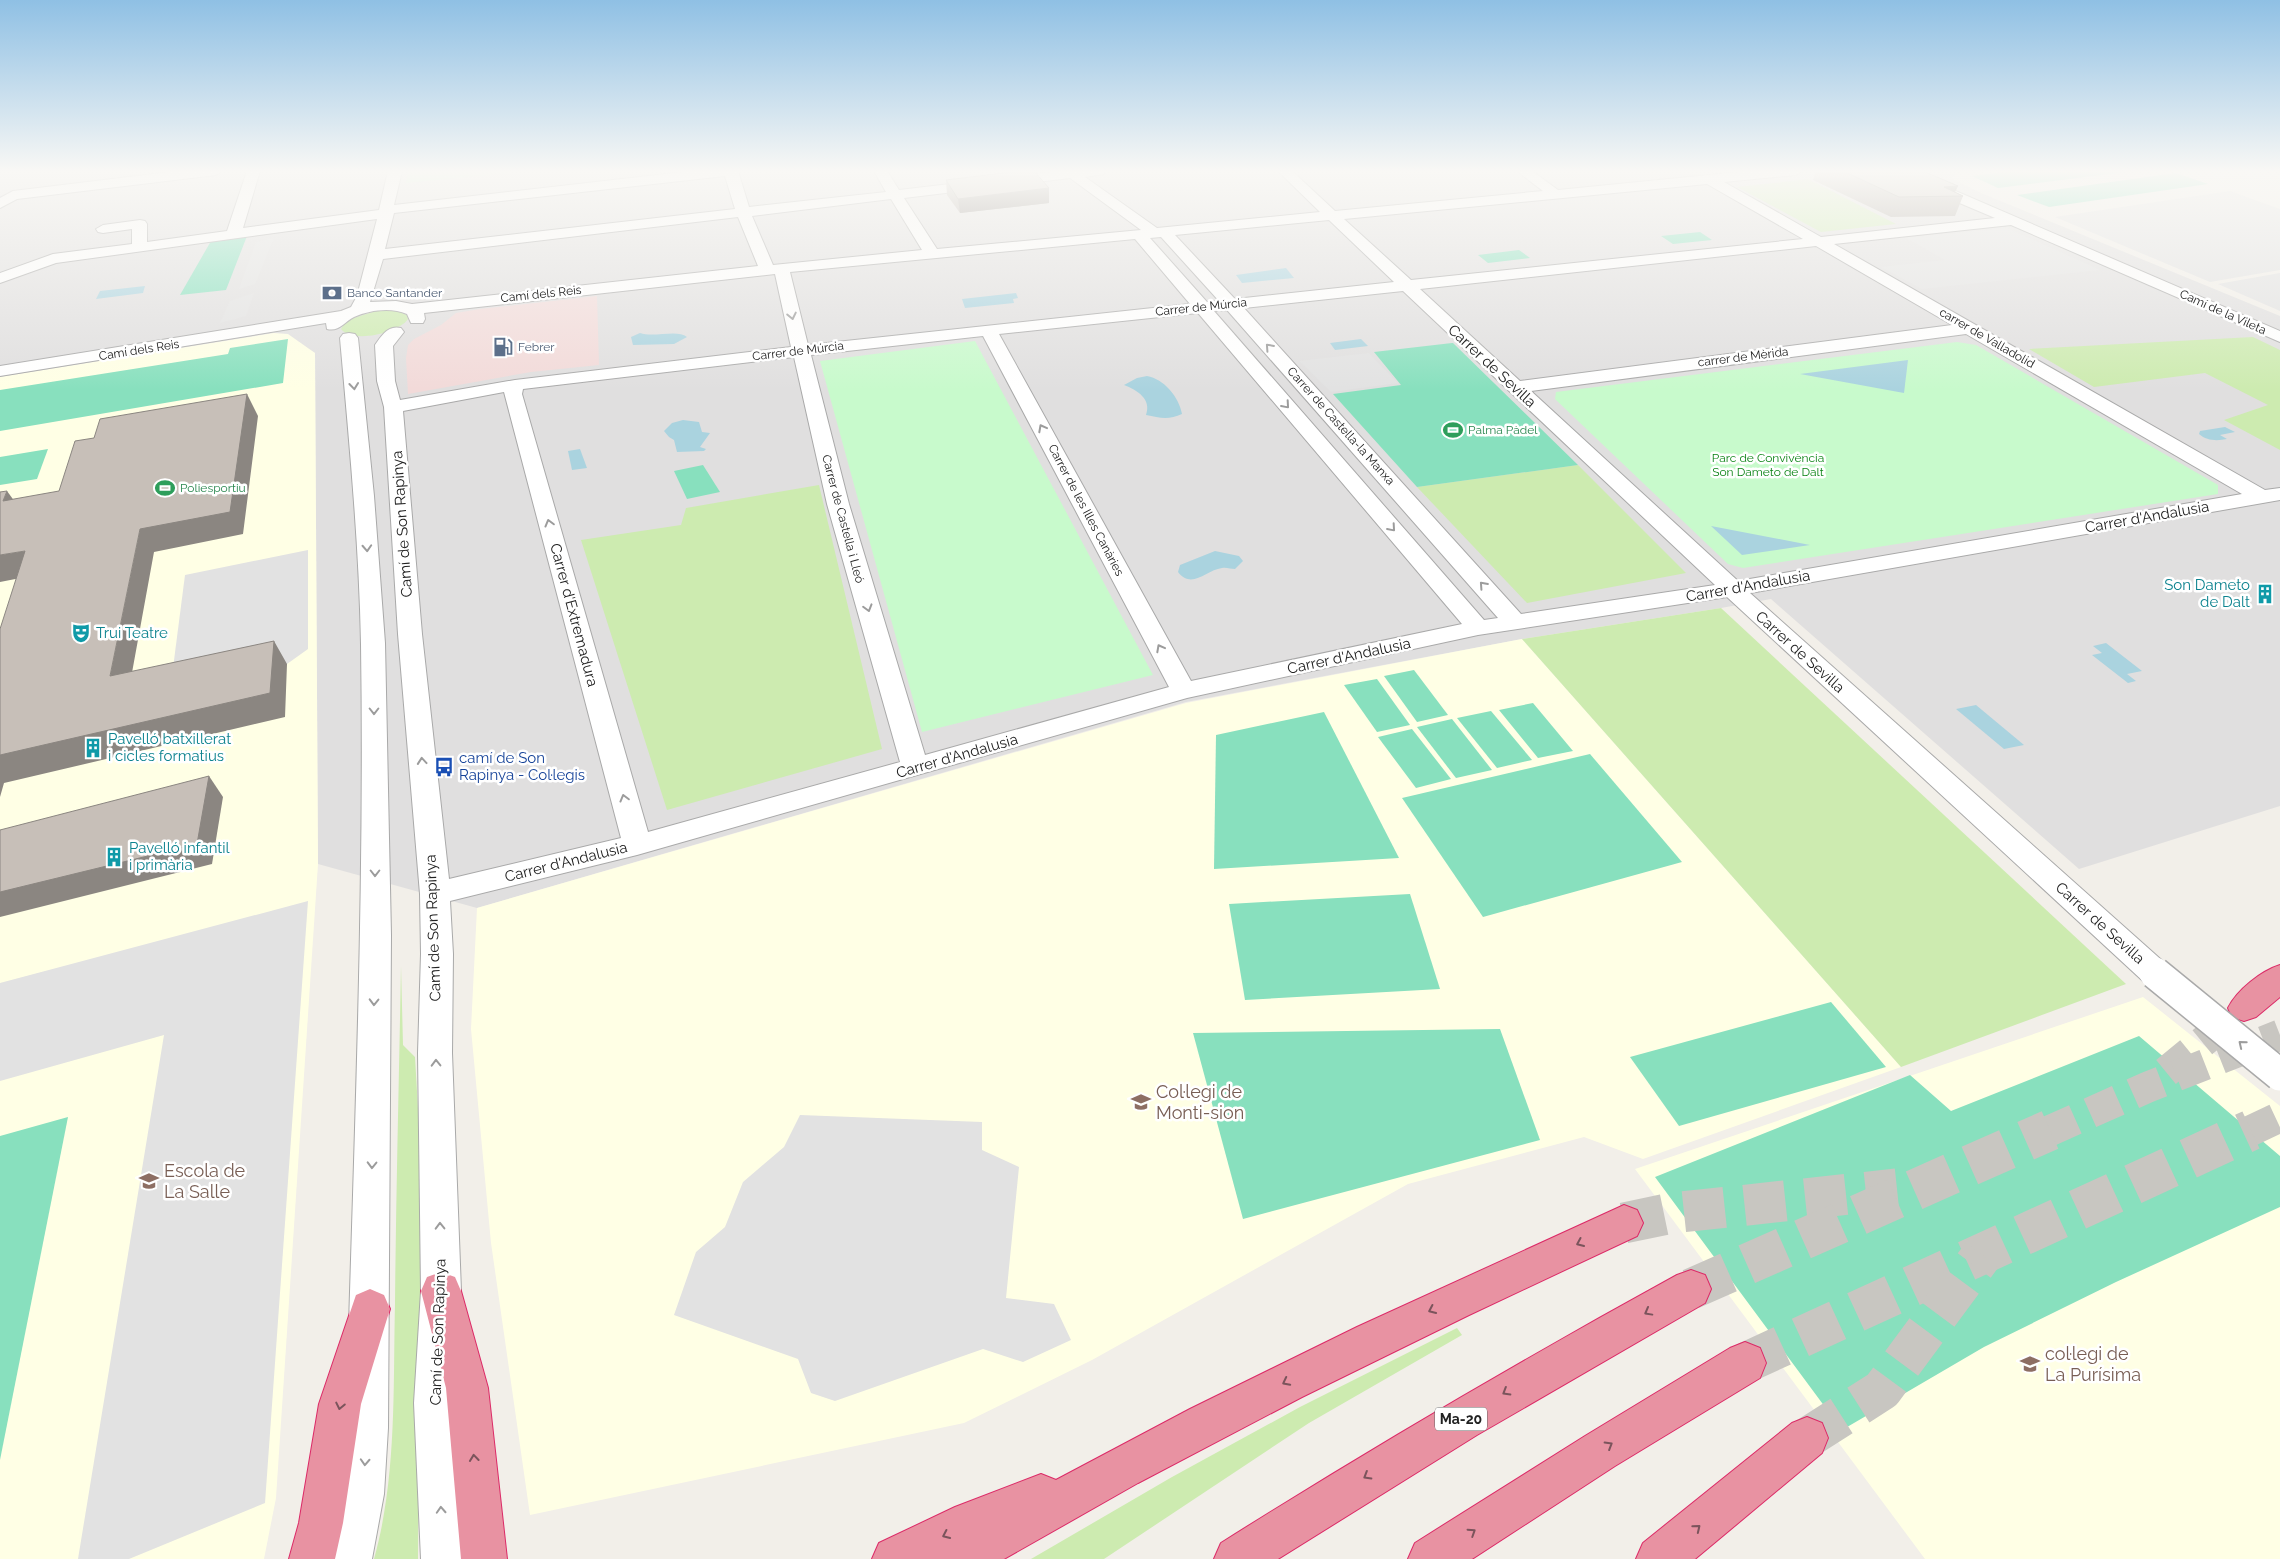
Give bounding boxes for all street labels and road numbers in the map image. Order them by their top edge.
street label: Camí dels Reis [500,283,582,305]
street label: Camí de la Vileta [2178,287,2268,337]
street label: Carrer de Múrcia [1155,295,1247,319]
street label: carrer de Valladolid [1937,305,2037,371]
street label: Carrer de Sevilla [1444,321,1540,411]
street label: Camí dels Reis [98,337,180,363]
street label: Carrer de Múrcia [751,338,845,364]
street label: carrer de Mèrida [1697,344,1789,370]
street label: Carrer de Castella-la Manxa [1284,364,1398,488]
street label: Carrer de les Illes Canàries [1045,442,1127,578]
street label: Camí de Son Rapinya [388,450,416,598]
street label: Carrer de Castella i Lleó [819,453,867,585]
street label: Carrer d'Andalusia [2084,497,2210,537]
street label: Carrer d'Extremadura [546,541,602,689]
street label: Carrer d'Andalusia [1685,566,1811,606]
street label: Carrer de Sevilla [1752,607,1848,697]
street label: Carrer d'Andalusia [1286,634,1412,678]
street label: Carrer d'Andalusia [894,730,1020,782]
street label: Carrer d'Andalusia [503,838,629,886]
street label: Camí de Son Rapinya [421,854,445,1002]
street label: Carrer de Sevilla [2052,878,2148,968]
street label: Camí de Son Rapinya [426,1258,450,1406]
road number: Ma-20 [1435,1408,1487,1430]

